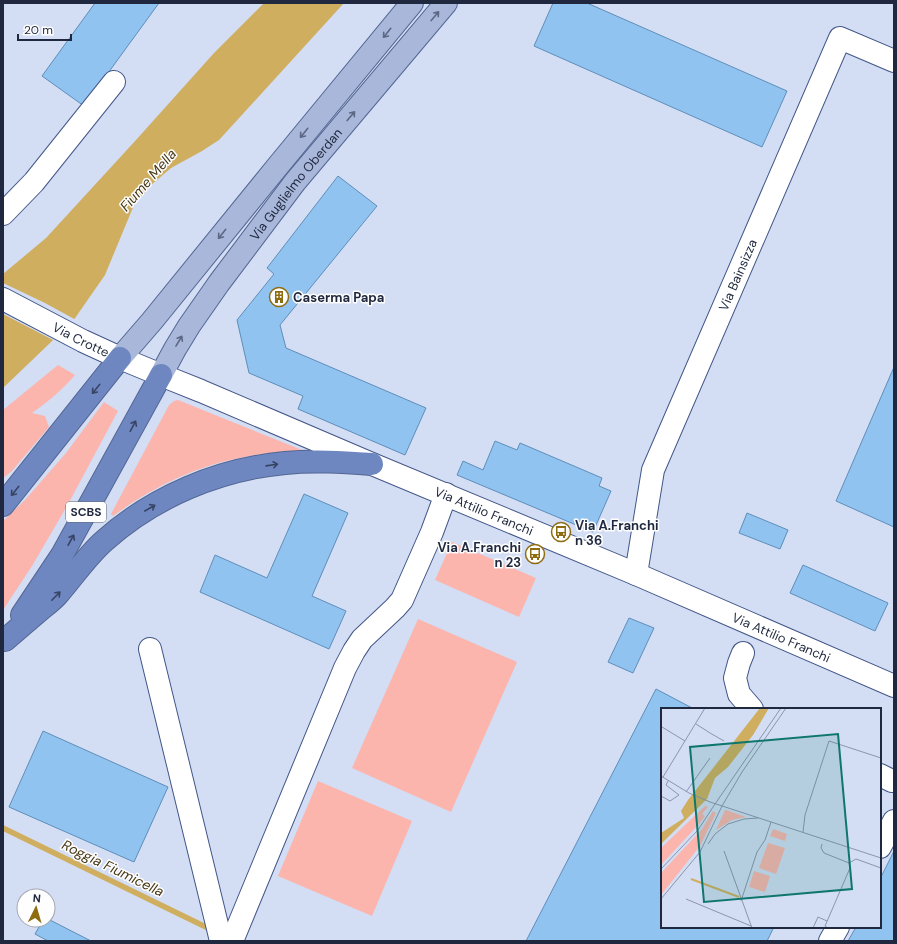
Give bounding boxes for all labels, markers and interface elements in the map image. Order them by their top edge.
one-way arrow [430,11,439,21]
scale bar [18,16,71,42]
text: 20 m [24,22,53,38]
one-way arrow [382,28,391,38]
one-way arrow [347,110,356,121]
street label: Via Guglielmo Oberdan [246,124,345,244]
one-way arrow [300,128,309,139]
water label: Fiume Mella [116,145,180,215]
one-way arrow [218,229,227,240]
street label: Via Bainsizza [714,236,760,313]
building icon: Caserma Papa [268,286,290,308]
place label: Caserma Papa [293,289,384,306]
street label: Via Crotte [50,318,112,361]
one-way arrow [175,336,183,347]
one-way arrow [91,383,100,394]
one-way arrow [130,420,137,432]
one-way arrow [265,461,278,469]
street label: Via Attilio Franchi [432,483,536,539]
one-way arrow [10,485,19,496]
road number: SCBS [66,502,106,522]
one-way arrow [144,503,156,511]
place label: Via A.Franchi n 36 [575,517,659,549]
bus stop icon: Via A.Franchi n 36 [550,521,572,543]
one-way arrow [68,534,75,546]
place label: Via A.Franchi n 23 [437,539,521,571]
bus stop icon: Via A.Franchi n 23 [524,543,546,565]
one-way arrow [51,591,61,600]
street label: Via Attilio Franchi [730,608,833,666]
inset map [661,708,881,928]
water label: Roggia Fiumicella [59,836,167,901]
north arrow [16,888,56,928]
text: N [32,891,41,905]

